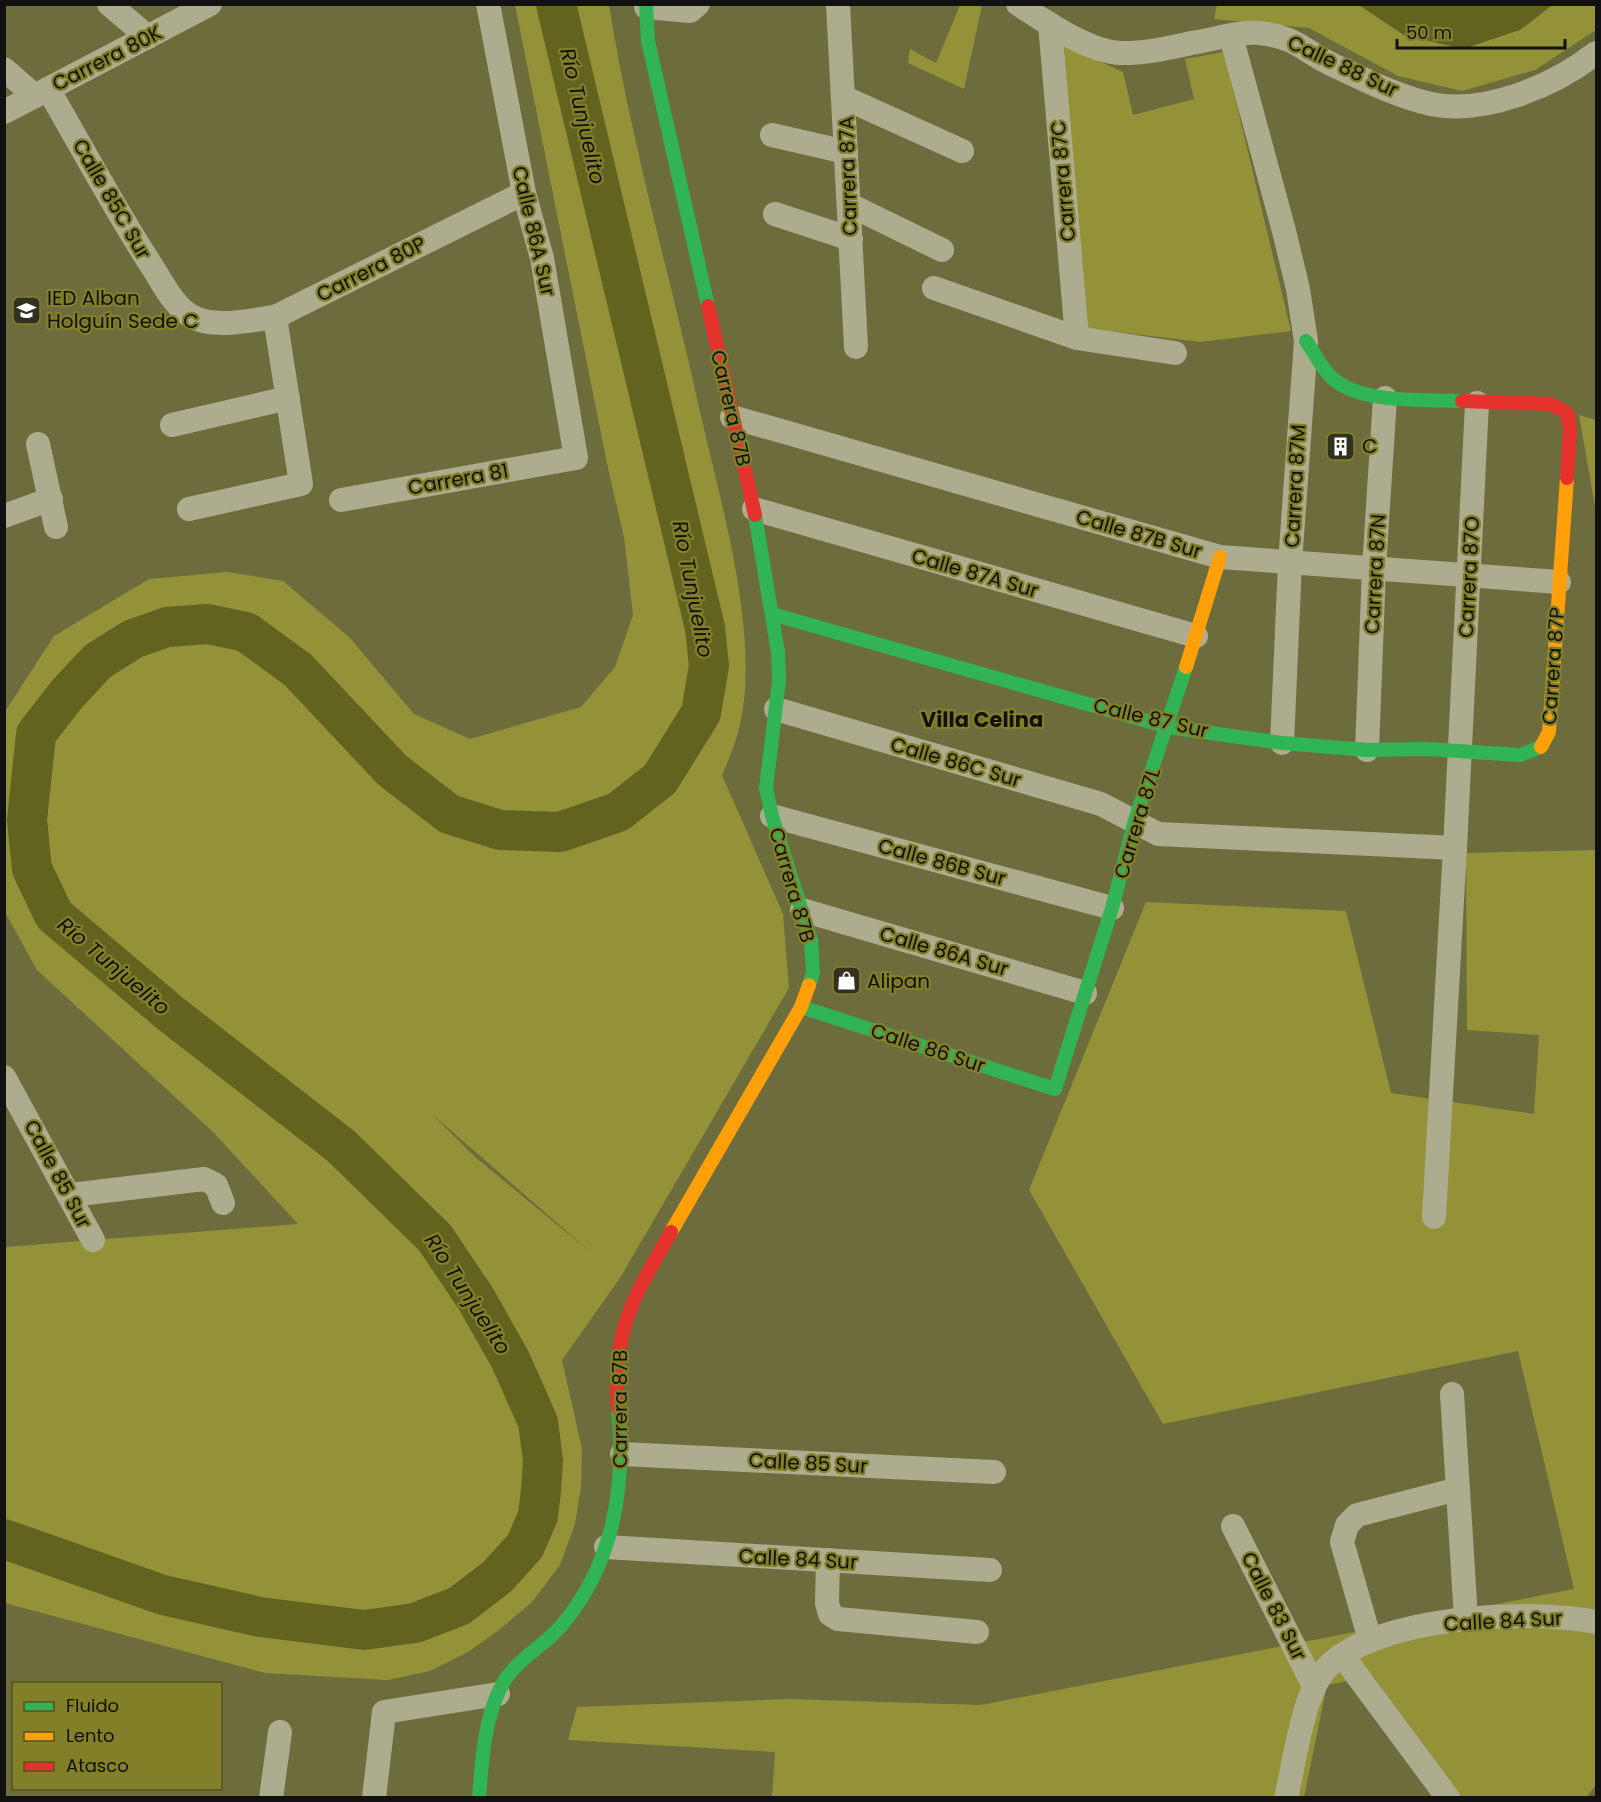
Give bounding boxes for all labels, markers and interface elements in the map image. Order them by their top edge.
scale bar [1397,12,1565,50]
street label: Carrera 80K [47,18,167,98]
text: 50 m [1406,20,1452,45]
street label: Calle 88 Sur [1283,28,1403,104]
water label: Río Tunjuelito [553,45,613,187]
street label: Carrera 87A [832,116,864,236]
street label: Carrera 87C [1044,119,1082,243]
street label: Calle 85C Sur [66,134,158,264]
street label: Calle 86A Sur [505,163,563,299]
street label: Carrera 80P [311,229,431,309]
place label: IED Alban Holguín Sede C [47,284,199,335]
school or university icon: IED Alban Holguín Sede C [10,294,42,326]
street label: Carrera 87B [704,347,758,469]
street label: Carrera 87M [1278,424,1312,548]
building icon: C [1325,430,1357,462]
place label: C [1362,432,1377,460]
street label: Carrera 81 [406,456,510,502]
street label: Calle 87B Sur [1073,503,1205,565]
street label: Carrera 87N [1358,513,1392,635]
street label: Carrera 87O [1452,515,1486,639]
water label: Río Tunjuelito [666,518,720,660]
street label: Calle 87A Sur [908,542,1042,604]
street label: Carrera 87P [1535,606,1571,726]
street label: Calle 87 Sur [1091,691,1211,745]
district label: Villa Celina [921,705,1043,734]
street label: Calle 86C Sur [887,730,1025,794]
street label: Carrera 87L [1107,764,1167,882]
street label: Carrera 87B [762,824,822,946]
street label: Calle 86B Sur [875,831,1009,893]
water label: Río Tunjuelito [51,910,177,1022]
street label: Calle 86A Sur [876,919,1012,983]
shop icon: Alipan [830,965,862,997]
place label: Alipan [867,967,930,995]
street label: Calle 86 Sur [867,1016,989,1080]
street label: Calle 85 Sur [18,1115,98,1233]
water label: Río Tunjuelito [418,1228,518,1360]
street label: Carrera 87B [606,1350,634,1468]
street label: Calle 85 Sur [748,1446,868,1480]
street label: Calle 84 Sur [738,1542,858,1576]
street label: Calle 83 Sur [1235,1547,1313,1665]
street label: Calle 84 Sur [1443,1604,1563,1638]
legend [12,1682,222,1790]
text: Fluido [66,1693,119,1718]
text: Lento [66,1723,115,1748]
text: Atasco [66,1753,129,1778]

